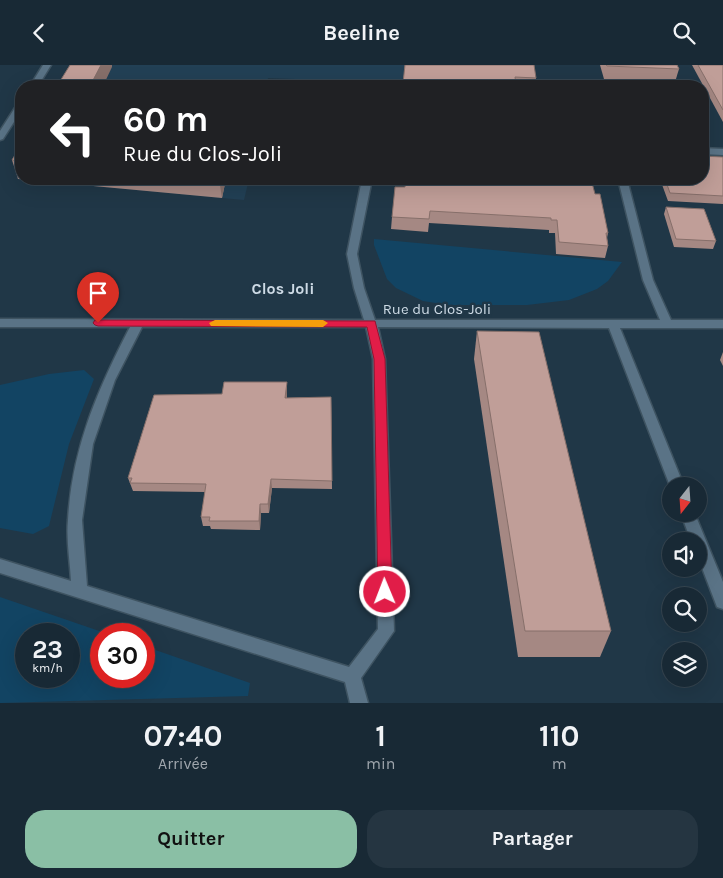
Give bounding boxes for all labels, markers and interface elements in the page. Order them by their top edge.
icon: back [25,19,53,47]
icon: search [670,19,698,47]
text: Beeline [323,20,400,46]
text: 60 m [123,99,208,140]
icon: left [40,100,105,165]
text: Rue du Clos-Joli [123,141,282,167]
pin [77,272,119,323]
icon: arrive [84,279,112,307]
district label: Clos Joli [252,279,314,298]
street label: Rue du Clos-Joli [383,300,491,318]
north arrow [662,477,708,523]
map controls [662,477,707,687]
button: sound [662,532,707,577]
position arrow [358,565,410,617]
button: search [662,587,707,632]
speed limit sign: 30 [90,623,155,688]
text: 23 [32,635,63,664]
button: layers [662,642,707,687]
text: km/h [32,661,63,675]
text: 07:40 [144,718,222,754]
text: 1 [375,718,386,754]
text: 110 [539,718,579,754]
text: Arrivée [158,754,208,773]
text: min [366,754,395,773]
text: m [552,754,567,773]
button: Quitter [25,810,357,868]
button: Partager [367,810,698,868]

